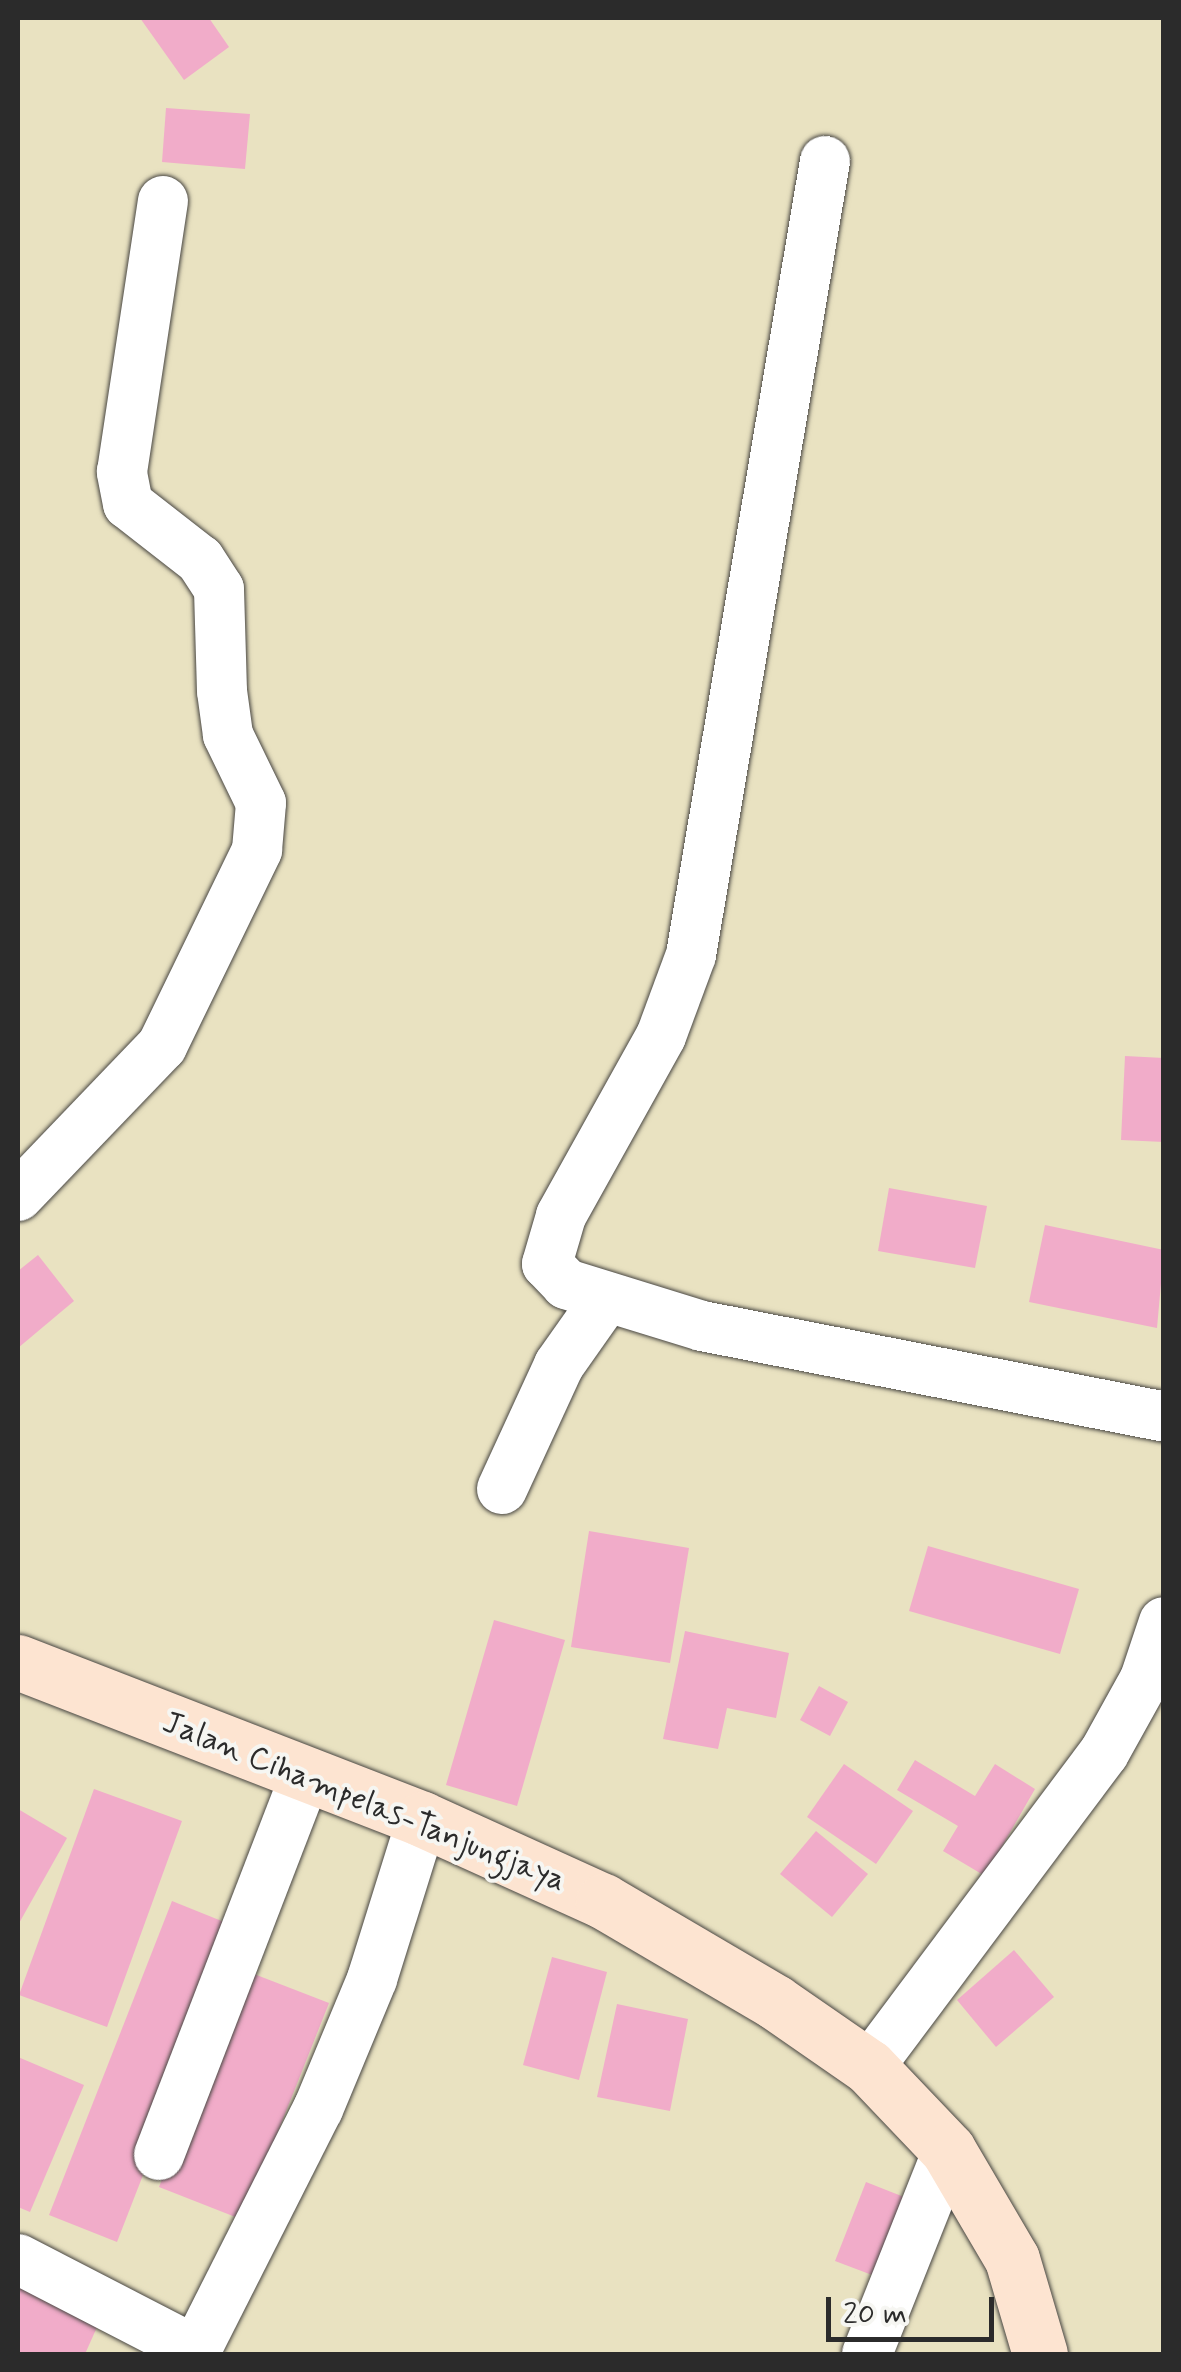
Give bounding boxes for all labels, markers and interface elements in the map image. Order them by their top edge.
street label: Jalan Cihampelas-Tanjungjaya [158,1704,570,1900]
scale bar [831,2277,998,2339]
text: 20 m [843,2295,907,2334]

